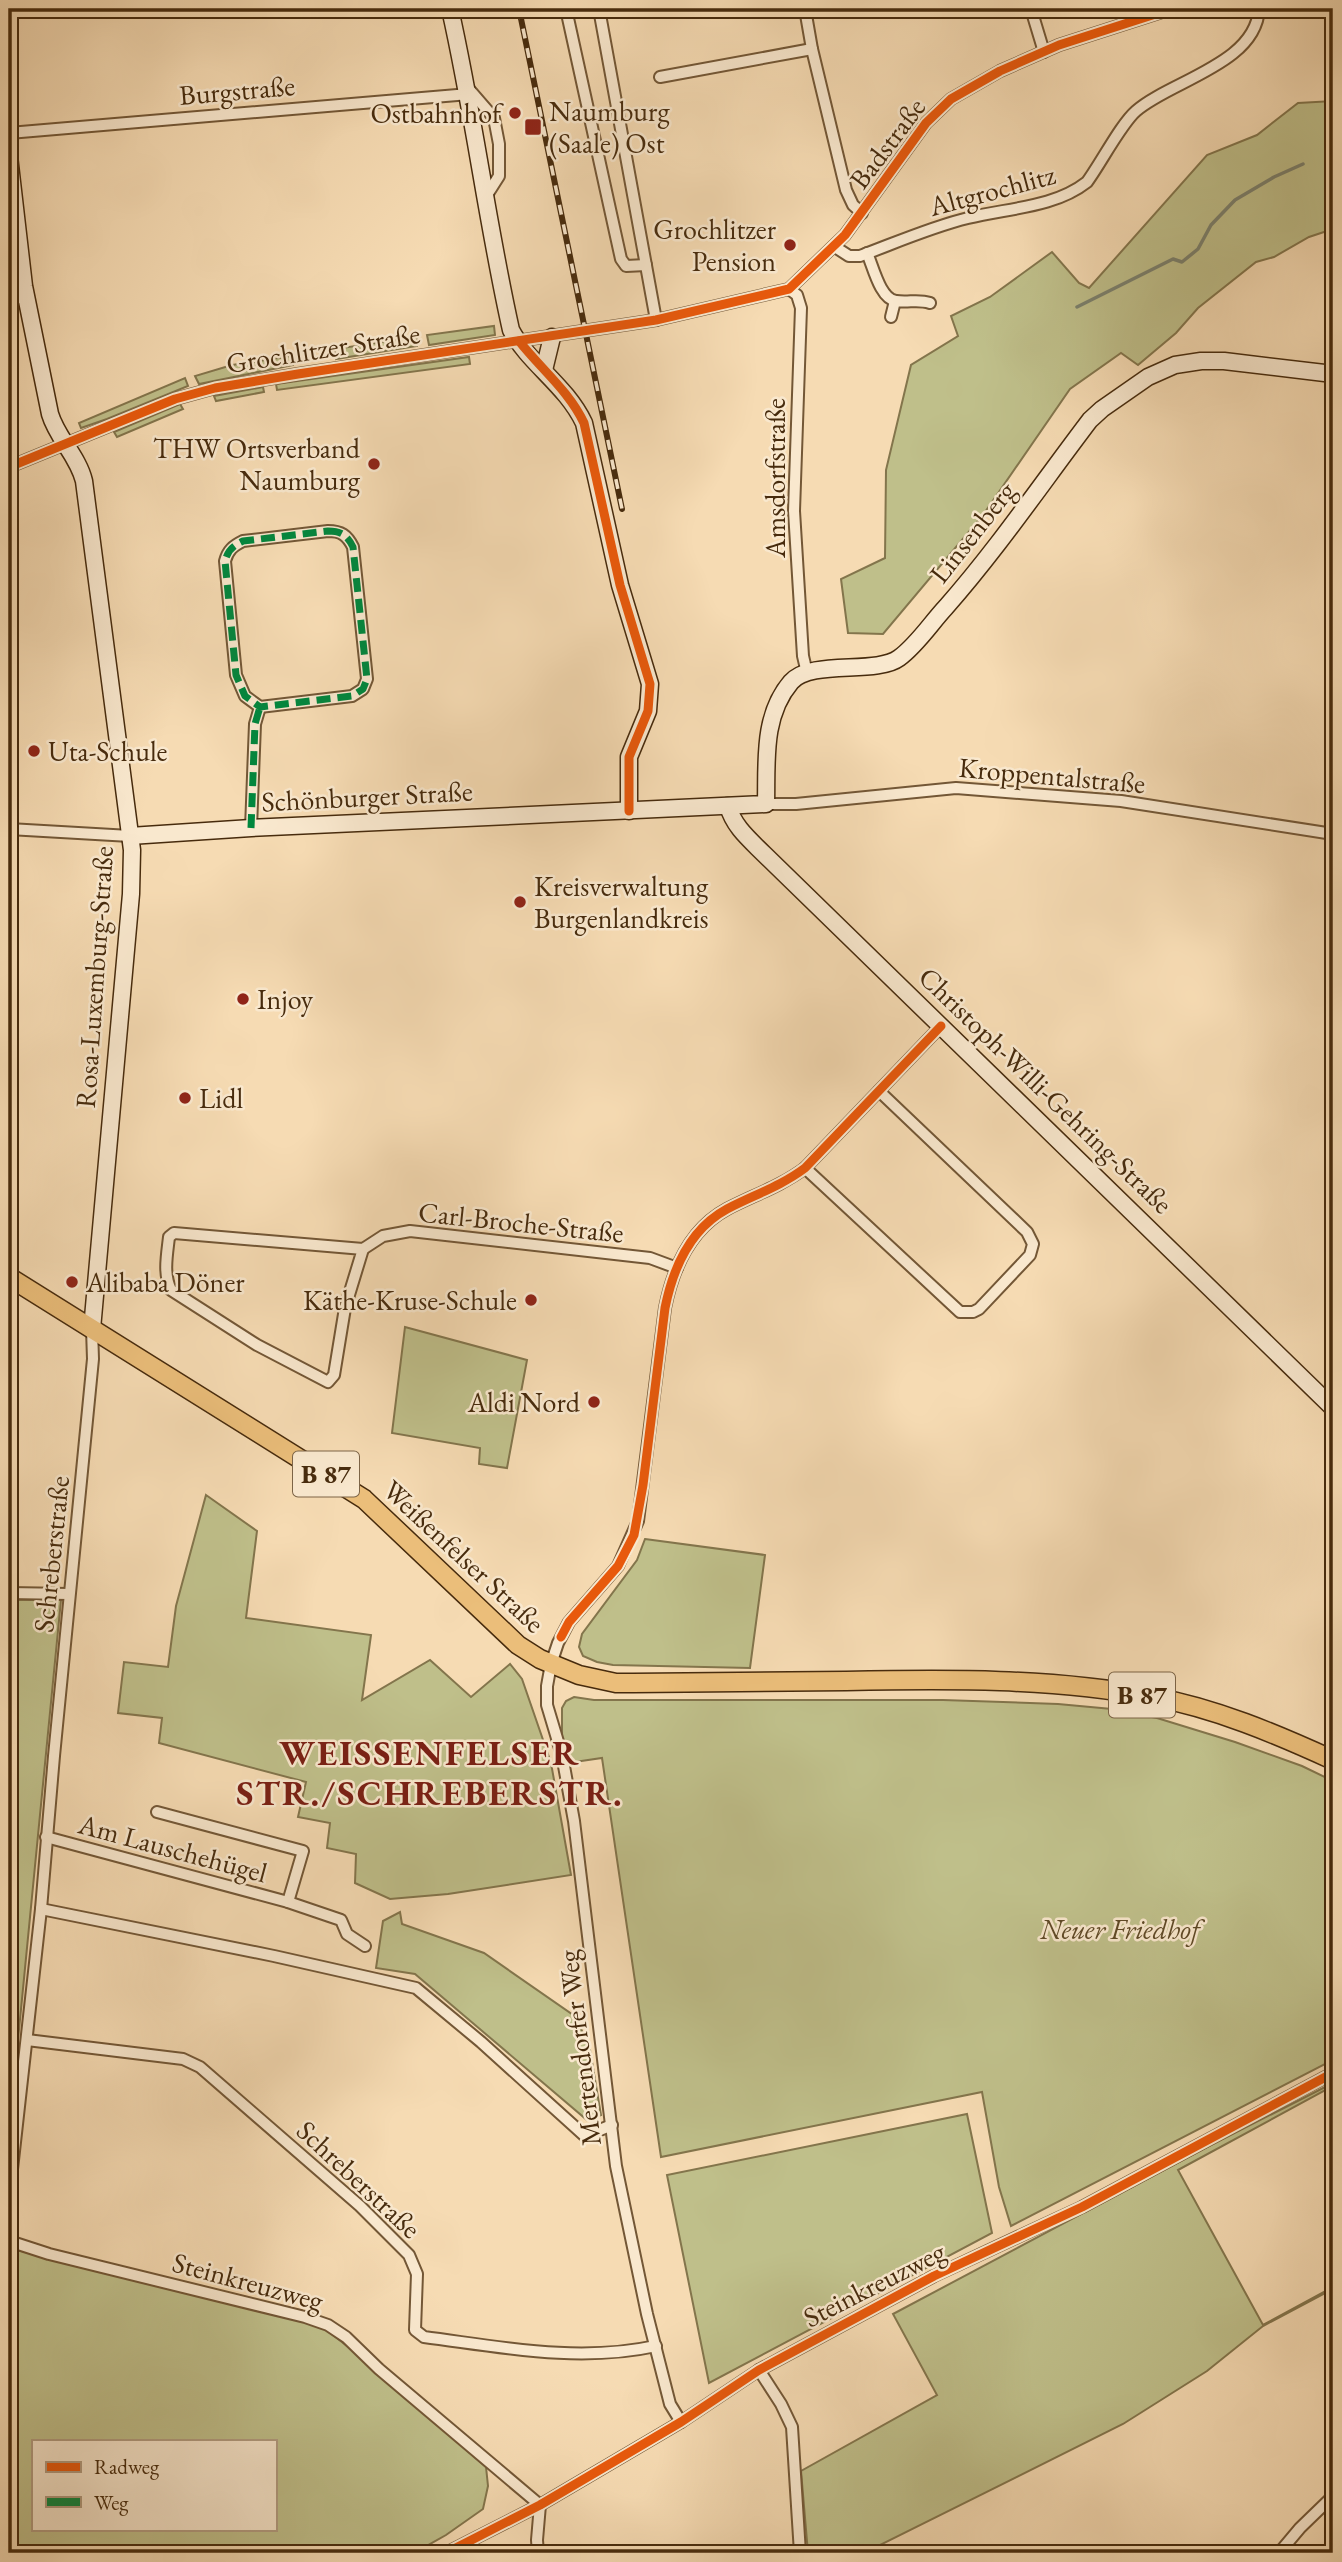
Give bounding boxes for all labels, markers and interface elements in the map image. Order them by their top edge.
street label: Burgstraße [178,67,296,113]
street label: Badstraße [841,90,933,196]
place label: Naumburg (Saale) Ost [549,93,670,161]
place label: Ostbahnhof [370,95,504,131]
marker: Ostbahnhof [507,105,523,121]
marker: Naumburg (Saale) Ost [523,117,543,137]
street label: Altgrochlitz [924,156,1059,224]
place label: Grochlitzer Pension [653,211,777,279]
marker: Grochlitzer Pension [782,237,798,253]
street label: Grochlitzer Straße [224,315,422,381]
street label: Amsdorfstraße [757,398,793,559]
place label: THW Ortsverband Naumburg [153,430,361,498]
marker: THW Ortsverband Naumburg [366,456,382,472]
street label: Linsenberg [921,473,1024,590]
place label: Uta-Schule [48,733,168,769]
marker: Uta-Schule [26,743,42,759]
street label: Kroppentalstraße [957,749,1147,801]
street label: Schönburger Straße [260,772,474,820]
street label: Rosa-Luxemburg-Straße [67,845,121,1109]
place label: Kreisverwaltung Burgenlandkreis [534,868,709,936]
marker: Kreisverwaltung Burgenlandkreis [512,894,528,910]
street label: Christoph-Willi-Gehring-Straße [911,959,1181,1221]
place label: Injoy [257,981,314,1017]
marker: Injoy [235,991,251,1007]
place label: Lidl [199,1080,243,1116]
marker: Lidl [177,1090,193,1106]
street label: Carl-Broche-Straße [417,1193,625,1251]
place label: Alibaba Döner [85,1264,245,1300]
marker: Alibaba Döner [64,1274,80,1290]
place label: Käthe-Kruse-Schule [303,1282,517,1318]
marker: Käthe-Kruse-Schule [523,1292,539,1308]
place label: Aldi Nord [467,1384,581,1420]
marker: Aldi Nord [586,1394,602,1410]
road number: B 87 [293,1452,359,1497]
street label: Weißenfelser Straße [375,1472,553,1640]
street label: Schreberstraße [25,1474,77,1634]
road number: B 87 [1109,1672,1175,1718]
district label: WEISSENFELSER STR./SCHREBERSTR. [236,1730,624,1815]
street label: Am Lauschehügel [74,1805,272,1891]
park label: Neuer Friedhof [1039,1911,1206,1947]
street label: Mertendorfer Weg [549,1947,609,2148]
street label: Schreberstraße [289,2112,429,2246]
street label: Steinkreuzweg [797,2232,952,2335]
street label: Steinkreuzweg [169,2244,328,2319]
legend [32,2440,276,2530]
text: Radweg [94,2453,160,2480]
text: Weg [94,2489,129,2516]

